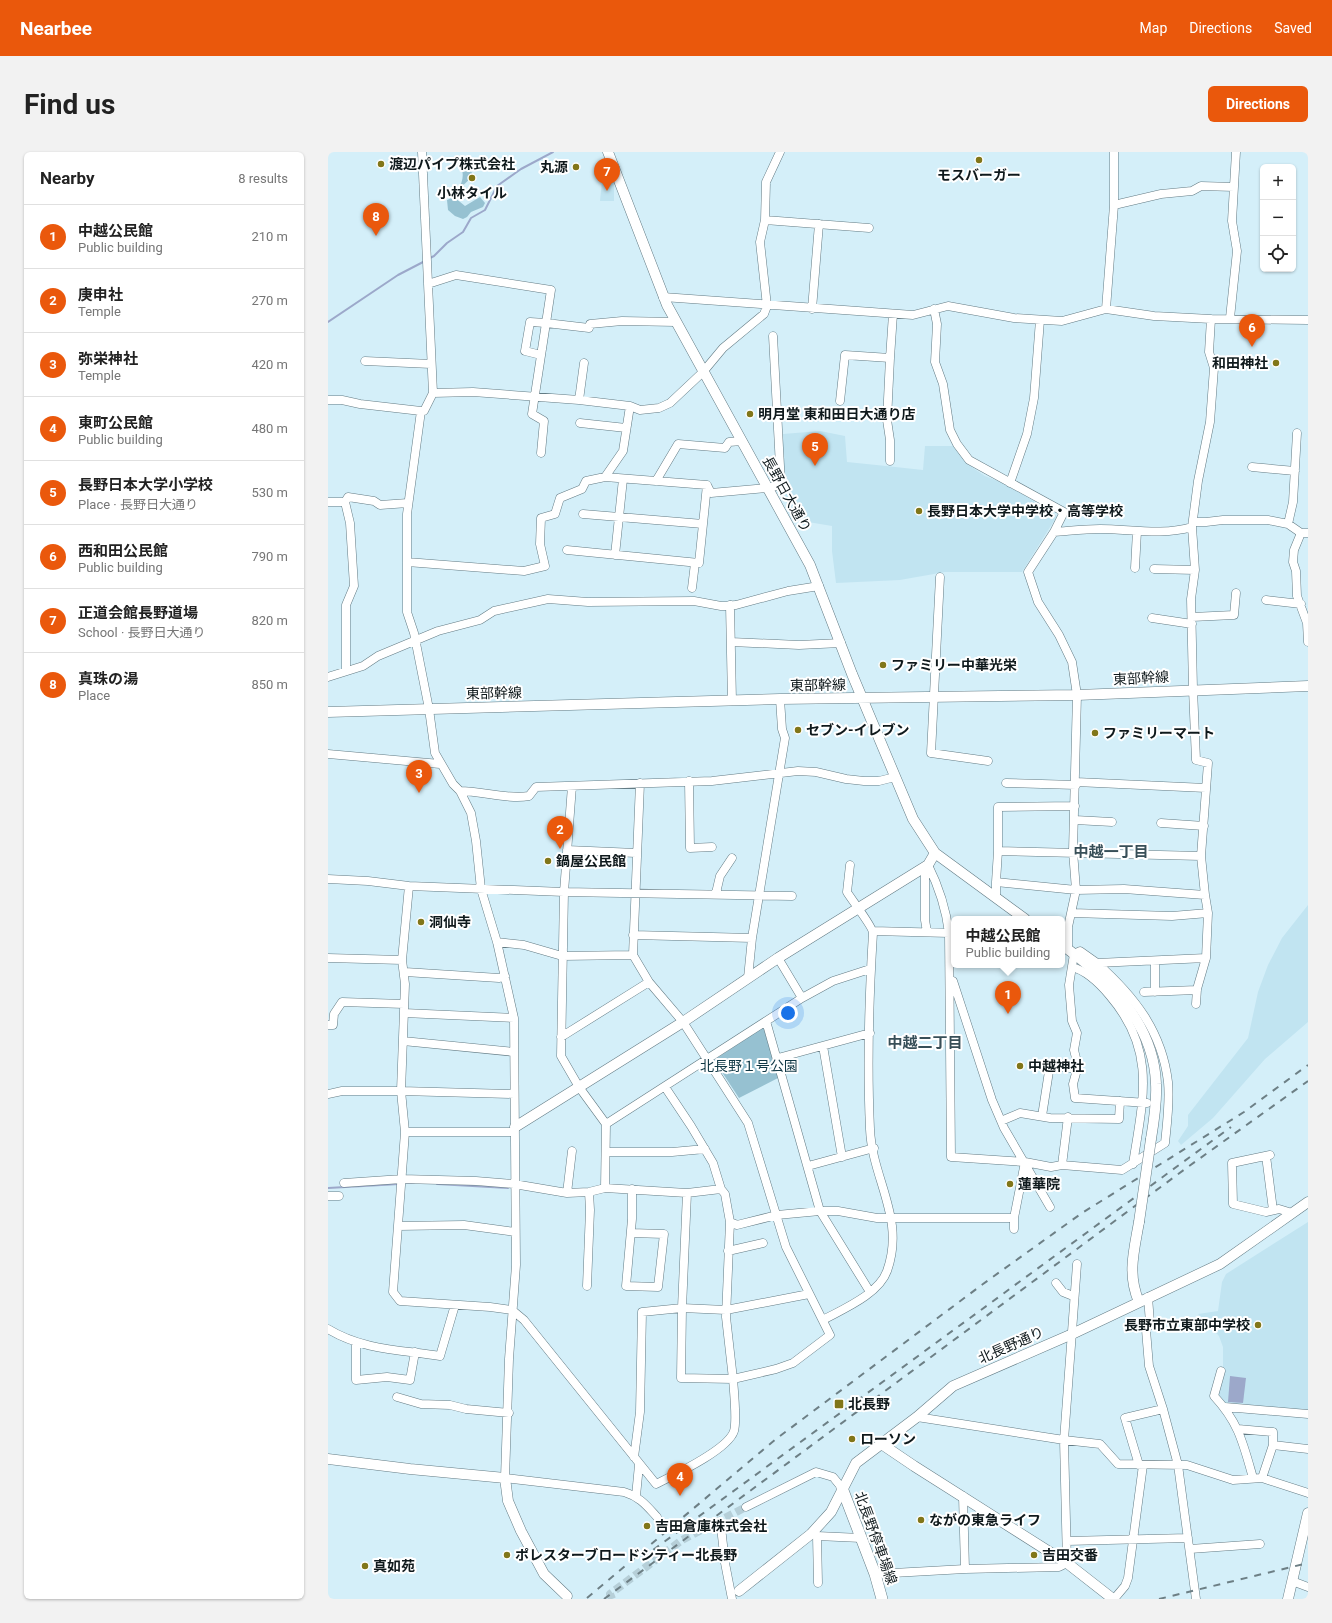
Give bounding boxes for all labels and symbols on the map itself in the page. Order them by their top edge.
marker: モスバーガー [974,155,984,165]
place label: 渡辺パイプ株式会社 [389,156,515,172]
pin: 7 [594,158,620,191]
marker: 渡辺パイプ株式会社 [376,159,386,169]
place label: 丸源 [540,159,568,175]
marker: 丸源 [571,162,581,172]
place label: モスバーガー [937,167,1021,183]
marker: 小林タイル [467,173,477,183]
place label: 小林タイル [437,185,507,201]
pin: 8 [363,203,389,236]
pin: 6 [1239,314,1265,347]
place label: 和田神社 [1212,355,1268,371]
marker: 和田神社 [1271,358,1281,368]
place label: 明月堂 東和田日大通り店 [758,406,915,422]
marker: 明月堂 東和田日大通り店 [745,409,755,419]
pin: 5 [802,433,828,466]
street label: 長野日大通り [760,453,814,535]
place label: 長野日本大学中学校・高等学校 [927,503,1123,519]
marker: 長野日本大学中学校・高等学校 [914,506,924,516]
place label: ファミリー中華光栄 [891,657,1017,673]
marker: ファミリー中華光栄 [878,660,888,670]
street label: 東部幹線 [1113,669,1169,687]
street label: 東部幹線 [790,677,846,693]
street label: 東部幹線 [466,685,522,701]
place label: セブン-イレブン [806,722,910,738]
marker: セブン-イレブン [793,725,803,735]
place label: ファミリーマート [1103,725,1215,741]
marker: ファミリーマート [1090,728,1100,738]
pin: 3 [406,760,432,793]
pin: 2 [547,816,573,849]
district label: 中越一丁目 [1073,843,1149,861]
place label: 鍋屋公民館 [556,853,626,869]
marker: 鍋屋公民館 [543,856,553,866]
place label: 洞仙寺 [429,914,471,930]
marker: 洞仙寺 [416,917,426,927]
pin: 1 [995,981,1021,1014]
your location [778,1003,798,1023]
district label: 中越二丁目 [887,1034,963,1052]
park label: 北長野１号公園 [700,1058,798,1074]
place label: 中越神社 [1028,1058,1084,1074]
marker: 中越神社 [1015,1061,1025,1071]
place label: 蓮華院 [1018,1176,1060,1192]
marker: 蓮華院 [1005,1179,1015,1189]
place label: 長野市立東部中学校 [1124,1317,1250,1333]
marker: 長野市立東部中学校 [1253,1320,1263,1330]
street label: 北長野通り [976,1323,1046,1367]
place label: 北長野 [848,1396,890,1412]
marker: 北長野 [833,1398,845,1410]
place label: ローソン [860,1431,916,1447]
marker: ローソン [847,1434,857,1444]
pin: 4 [667,1463,693,1496]
street label: 北長野停車場線 [852,1489,900,1587]
place label: ながの東急ライフ [929,1512,1041,1528]
marker: ながの東急ライフ [916,1515,926,1525]
place label: 吉田倉庫株式会社 [655,1518,767,1534]
marker: 吉田倉庫株式会社 [642,1521,652,1531]
place label: ポレスターブロードシティー北長野 [515,1547,737,1563]
place label: 吉田交番 [1042,1547,1098,1563]
marker: ポレスターブロードシティー北長野 [502,1550,512,1560]
marker: 吉田交番 [1029,1550,1039,1560]
place label: 真如苑 [373,1558,415,1574]
marker: 真如苑 [360,1561,370,1571]

